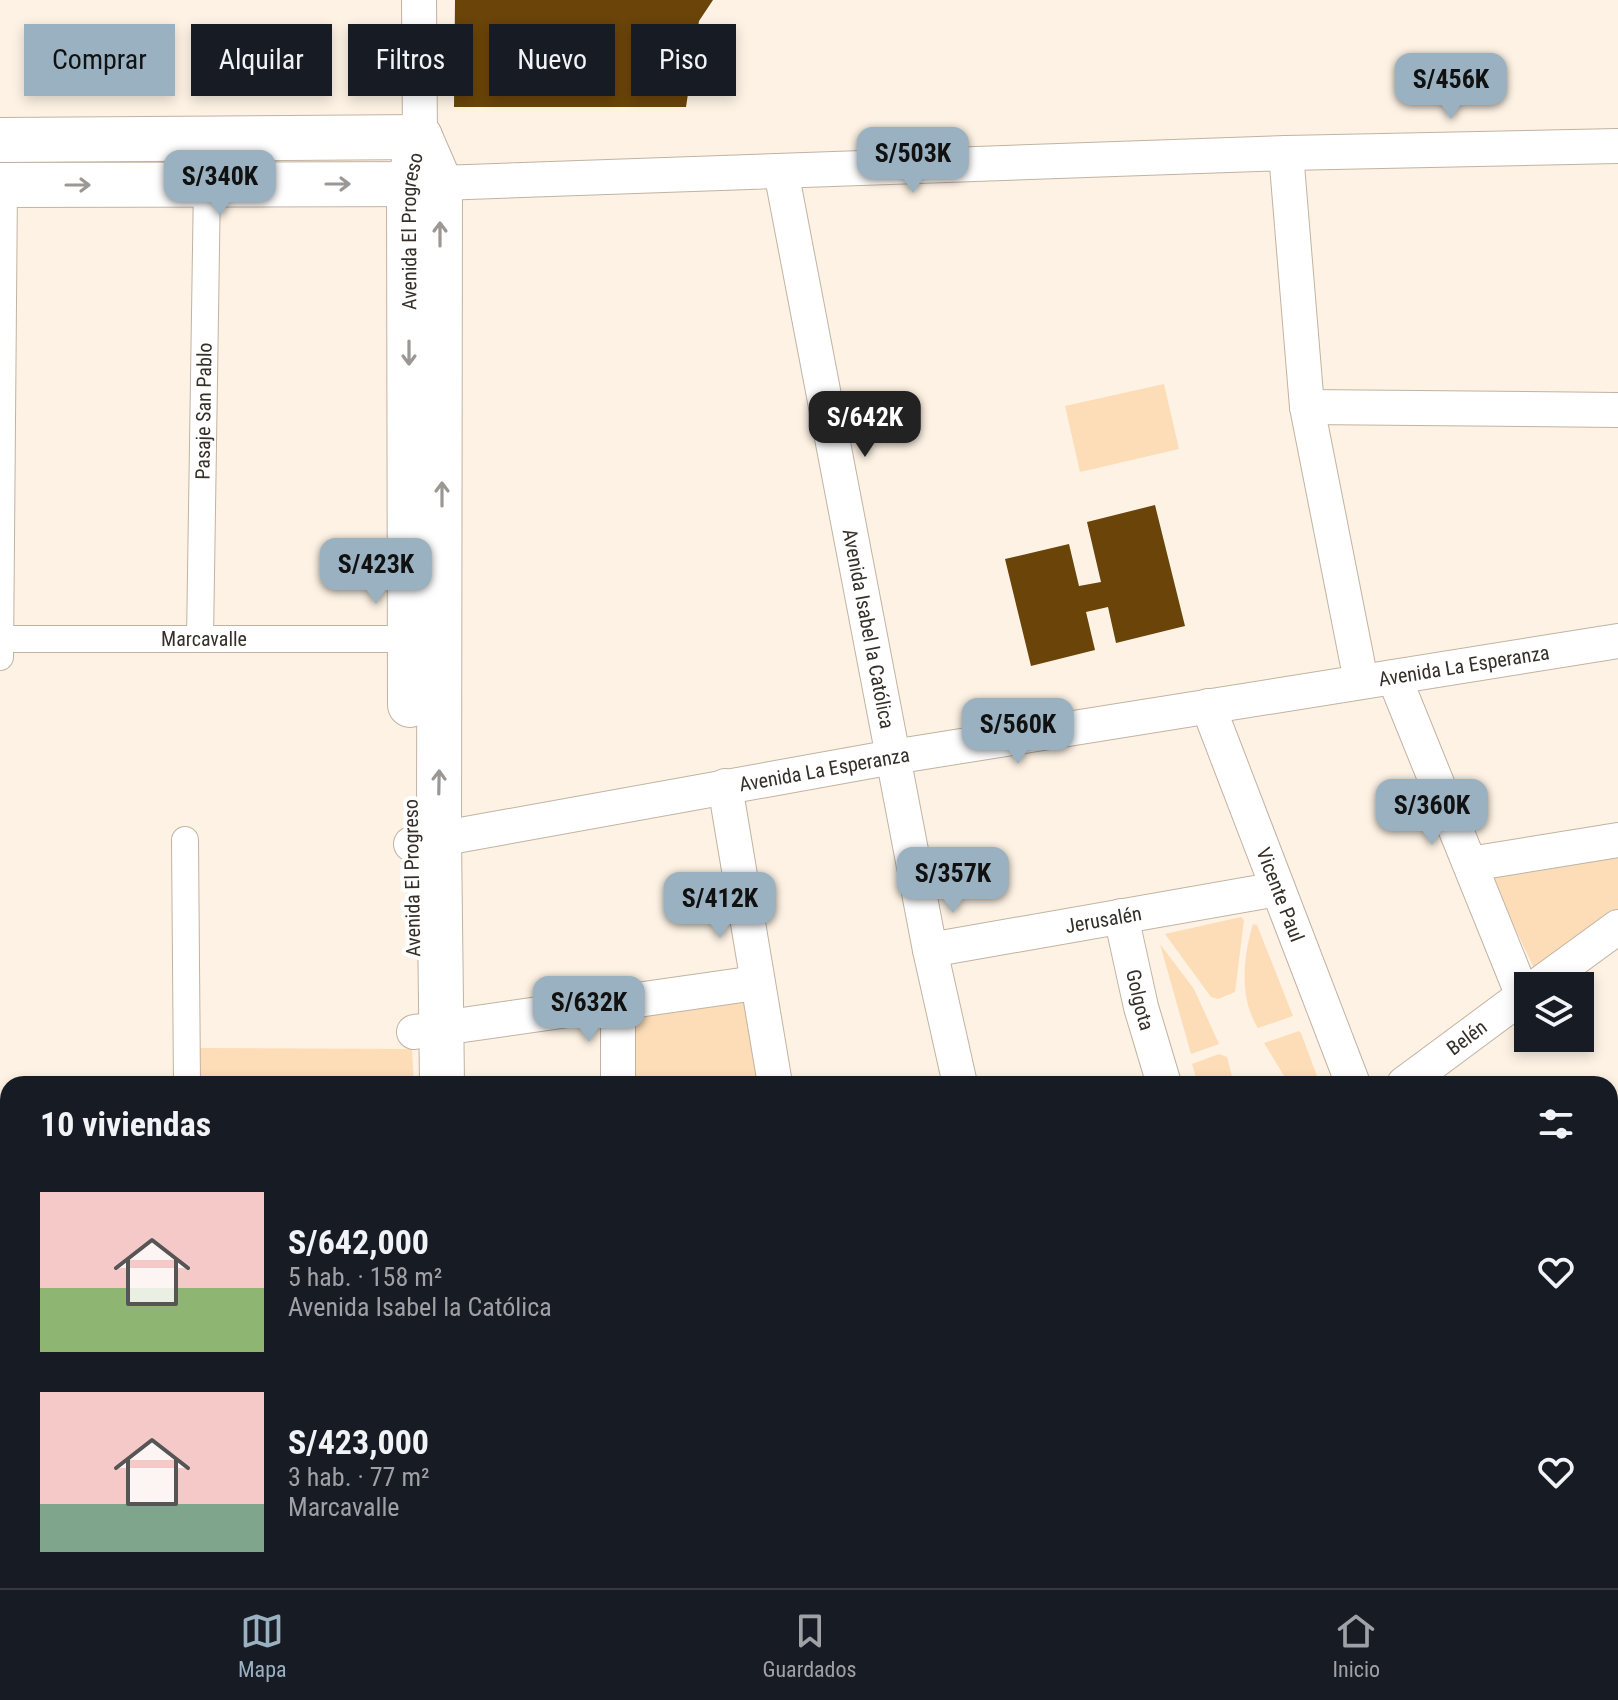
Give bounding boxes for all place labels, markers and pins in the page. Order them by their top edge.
pin: S/456K [1386,53,1516,121]
pin: S/503K [848,127,978,195]
pin: S/340K [155,150,285,218]
pin: S/642K [800,391,930,459]
pin: S/423K [311,538,441,606]
pin: S/560K [953,698,1083,766]
pin: S/360K [1367,779,1497,847]
pin: S/357K [888,847,1018,915]
pin: S/412K [655,872,785,940]
pin: S/632K [524,976,654,1044]

